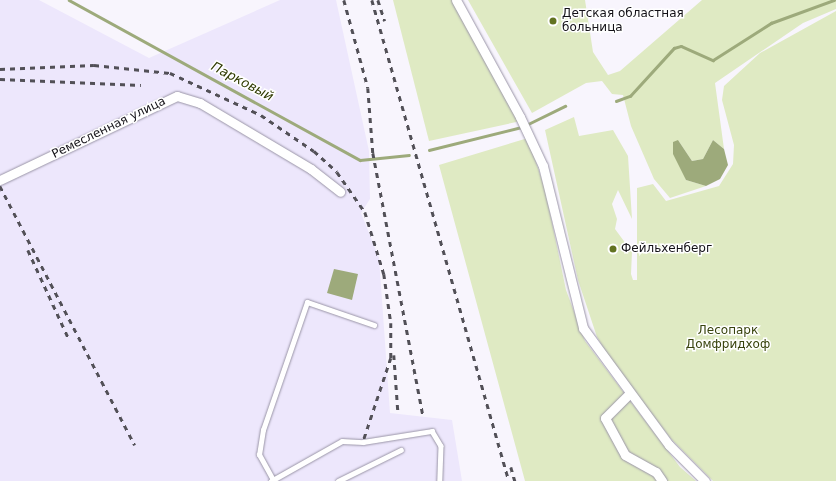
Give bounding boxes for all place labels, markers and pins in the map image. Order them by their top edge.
place label: Детская областная больница [562,7,684,35]
marker: Детская областная больница [547,15,559,27]
place label: Фейльхенберг [621,242,712,256]
marker: Фейльхенберг [608,244,618,254]

